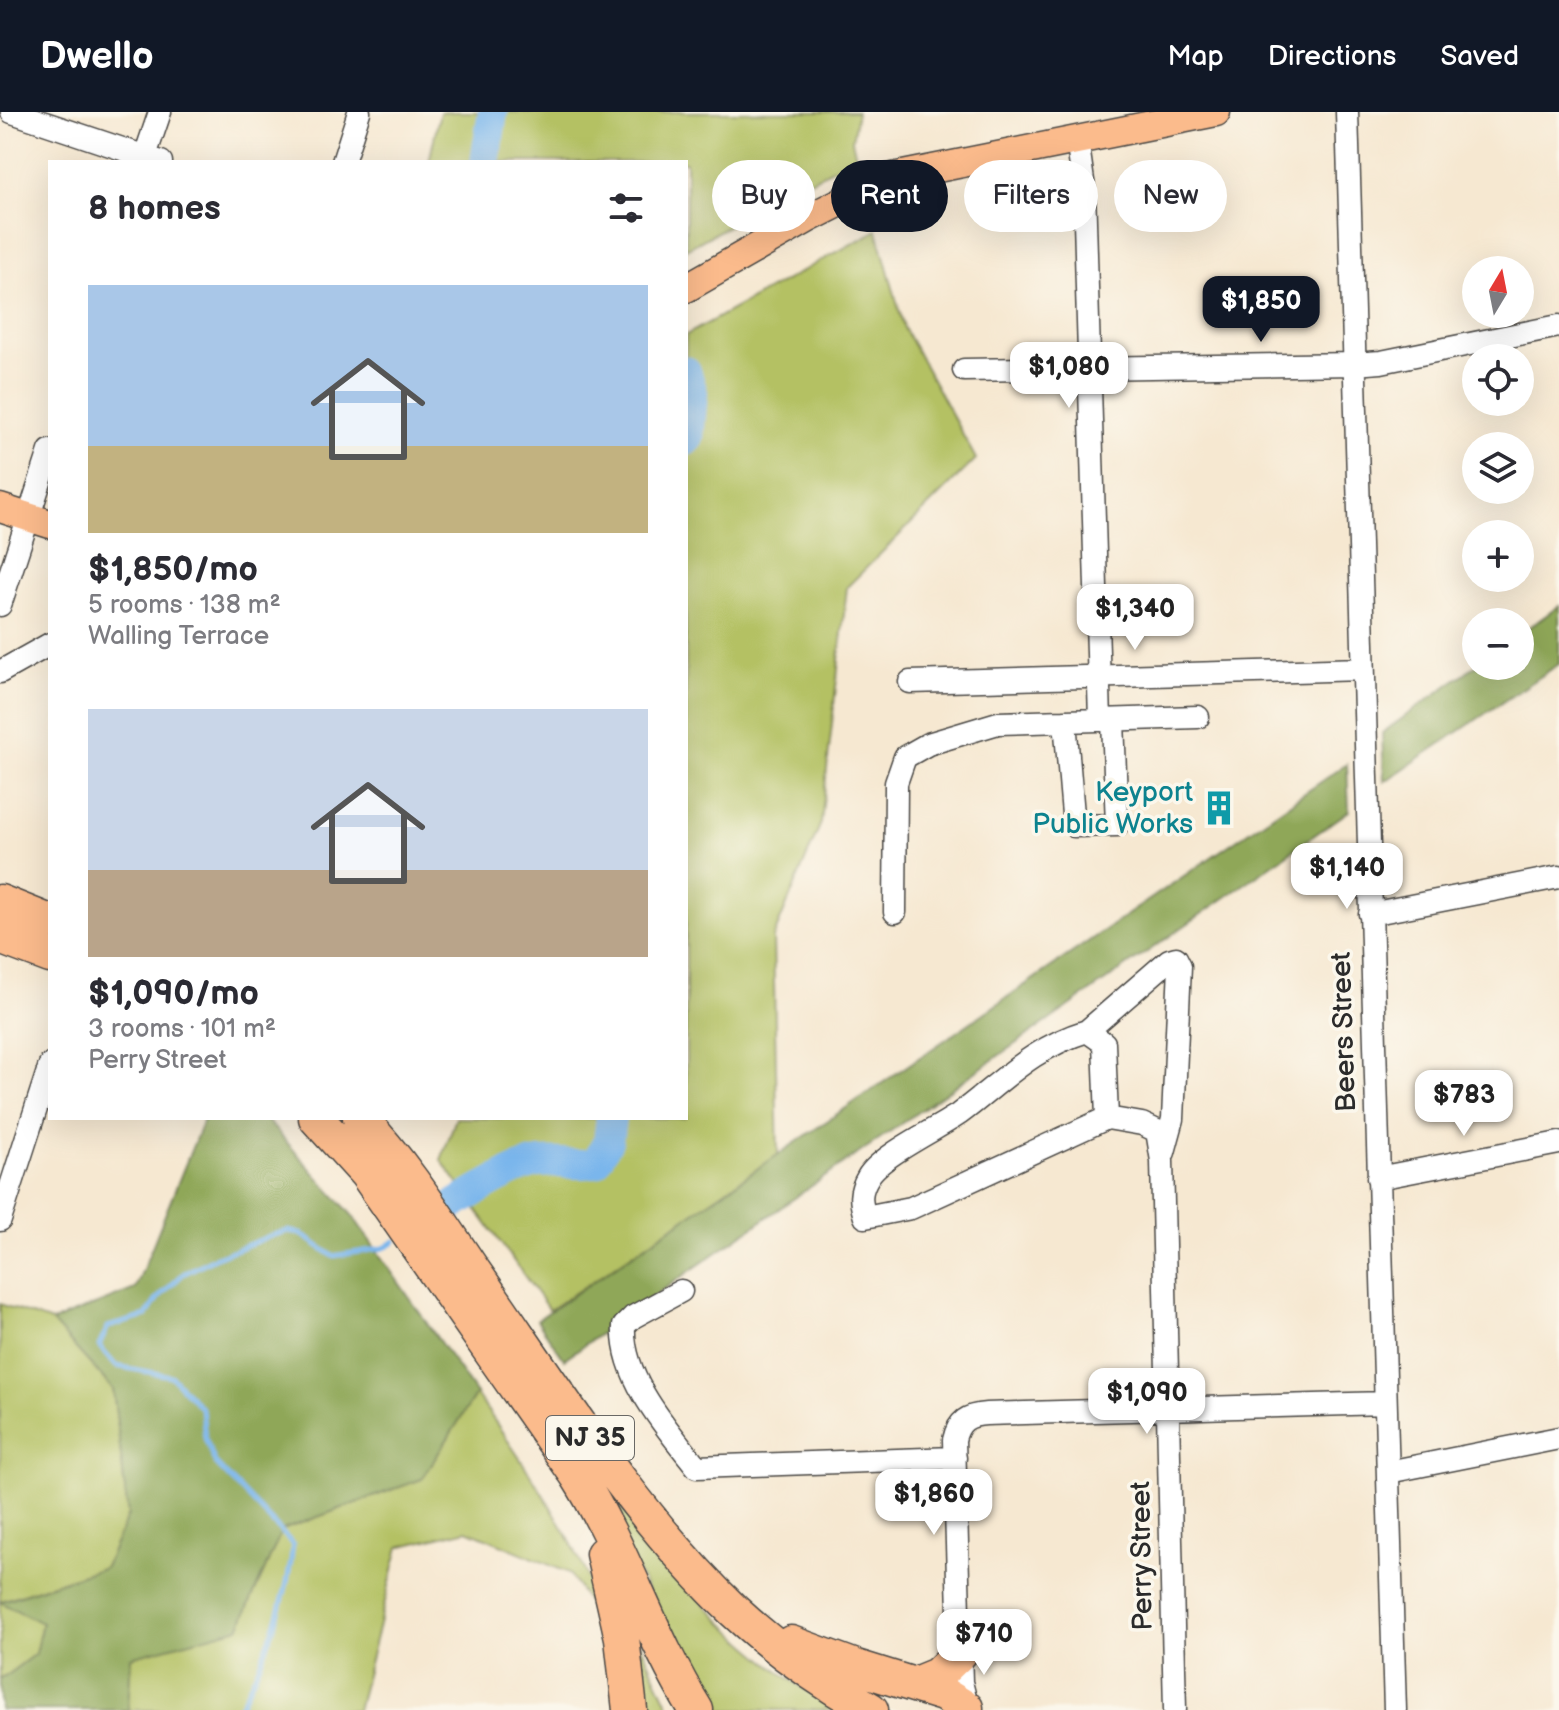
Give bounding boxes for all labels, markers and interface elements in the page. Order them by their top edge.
text: Dwello [40,34,154,79]
text: Map [1167,40,1224,73]
text: Directions [1268,40,1396,73]
text: Saved [1440,40,1519,73]
chip: Buy [712,160,815,232]
chip: Rent [831,160,948,232]
chip: Filters [964,160,1098,232]
chip: New [1114,160,1227,232]
icon: filters [604,186,648,230]
text: 8 homes [88,188,221,229]
north arrow [1462,256,1534,328]
map controls [1462,256,1534,680]
pin: $1,850 [1196,276,1326,344]
text: $1,850 [1221,286,1301,317]
icon: home [296,337,440,481]
pin: $1,080 [1004,342,1134,410]
button: locate [1462,344,1534,416]
text: $1,080 [1028,352,1110,383]
button: layers [1462,432,1534,504]
button: + [1462,520,1534,592]
text: $1,850/mo [88,549,258,590]
pin: $1,340 [1070,584,1200,652]
text: 5 rooms · 138 m² [88,590,281,621]
text: $1,340 [1095,594,1175,625]
button: − [1462,608,1534,680]
text: Walling Terrace [88,621,269,652]
icon: home [296,761,440,905]
place label: Keyport Public Works [1032,776,1193,841]
building icon: Keyport Public Works [1200,789,1238,827]
pin: $1,140 [1282,843,1412,911]
text: $1,140 [1309,853,1385,884]
street label: Beers Street [1325,951,1363,1113]
text: $1,090/mo [88,973,259,1014]
text: 3 rooms · 101 m² [88,1014,276,1045]
text: Perry Street [88,1045,227,1076]
pin: $783 [1417,1070,1511,1138]
text: $783 [1433,1080,1495,1111]
pin: $1,090 [1082,1368,1212,1436]
text: $1,090 [1106,1378,1188,1409]
road number: NJ 35 [546,1416,634,1460]
pin: $1,860 [869,1469,999,1537]
text: $1,860 [893,1479,975,1510]
street label: Perry Street [1124,1481,1160,1631]
pin: $710 [937,1609,1031,1677]
text: $710 [955,1619,1013,1650]

